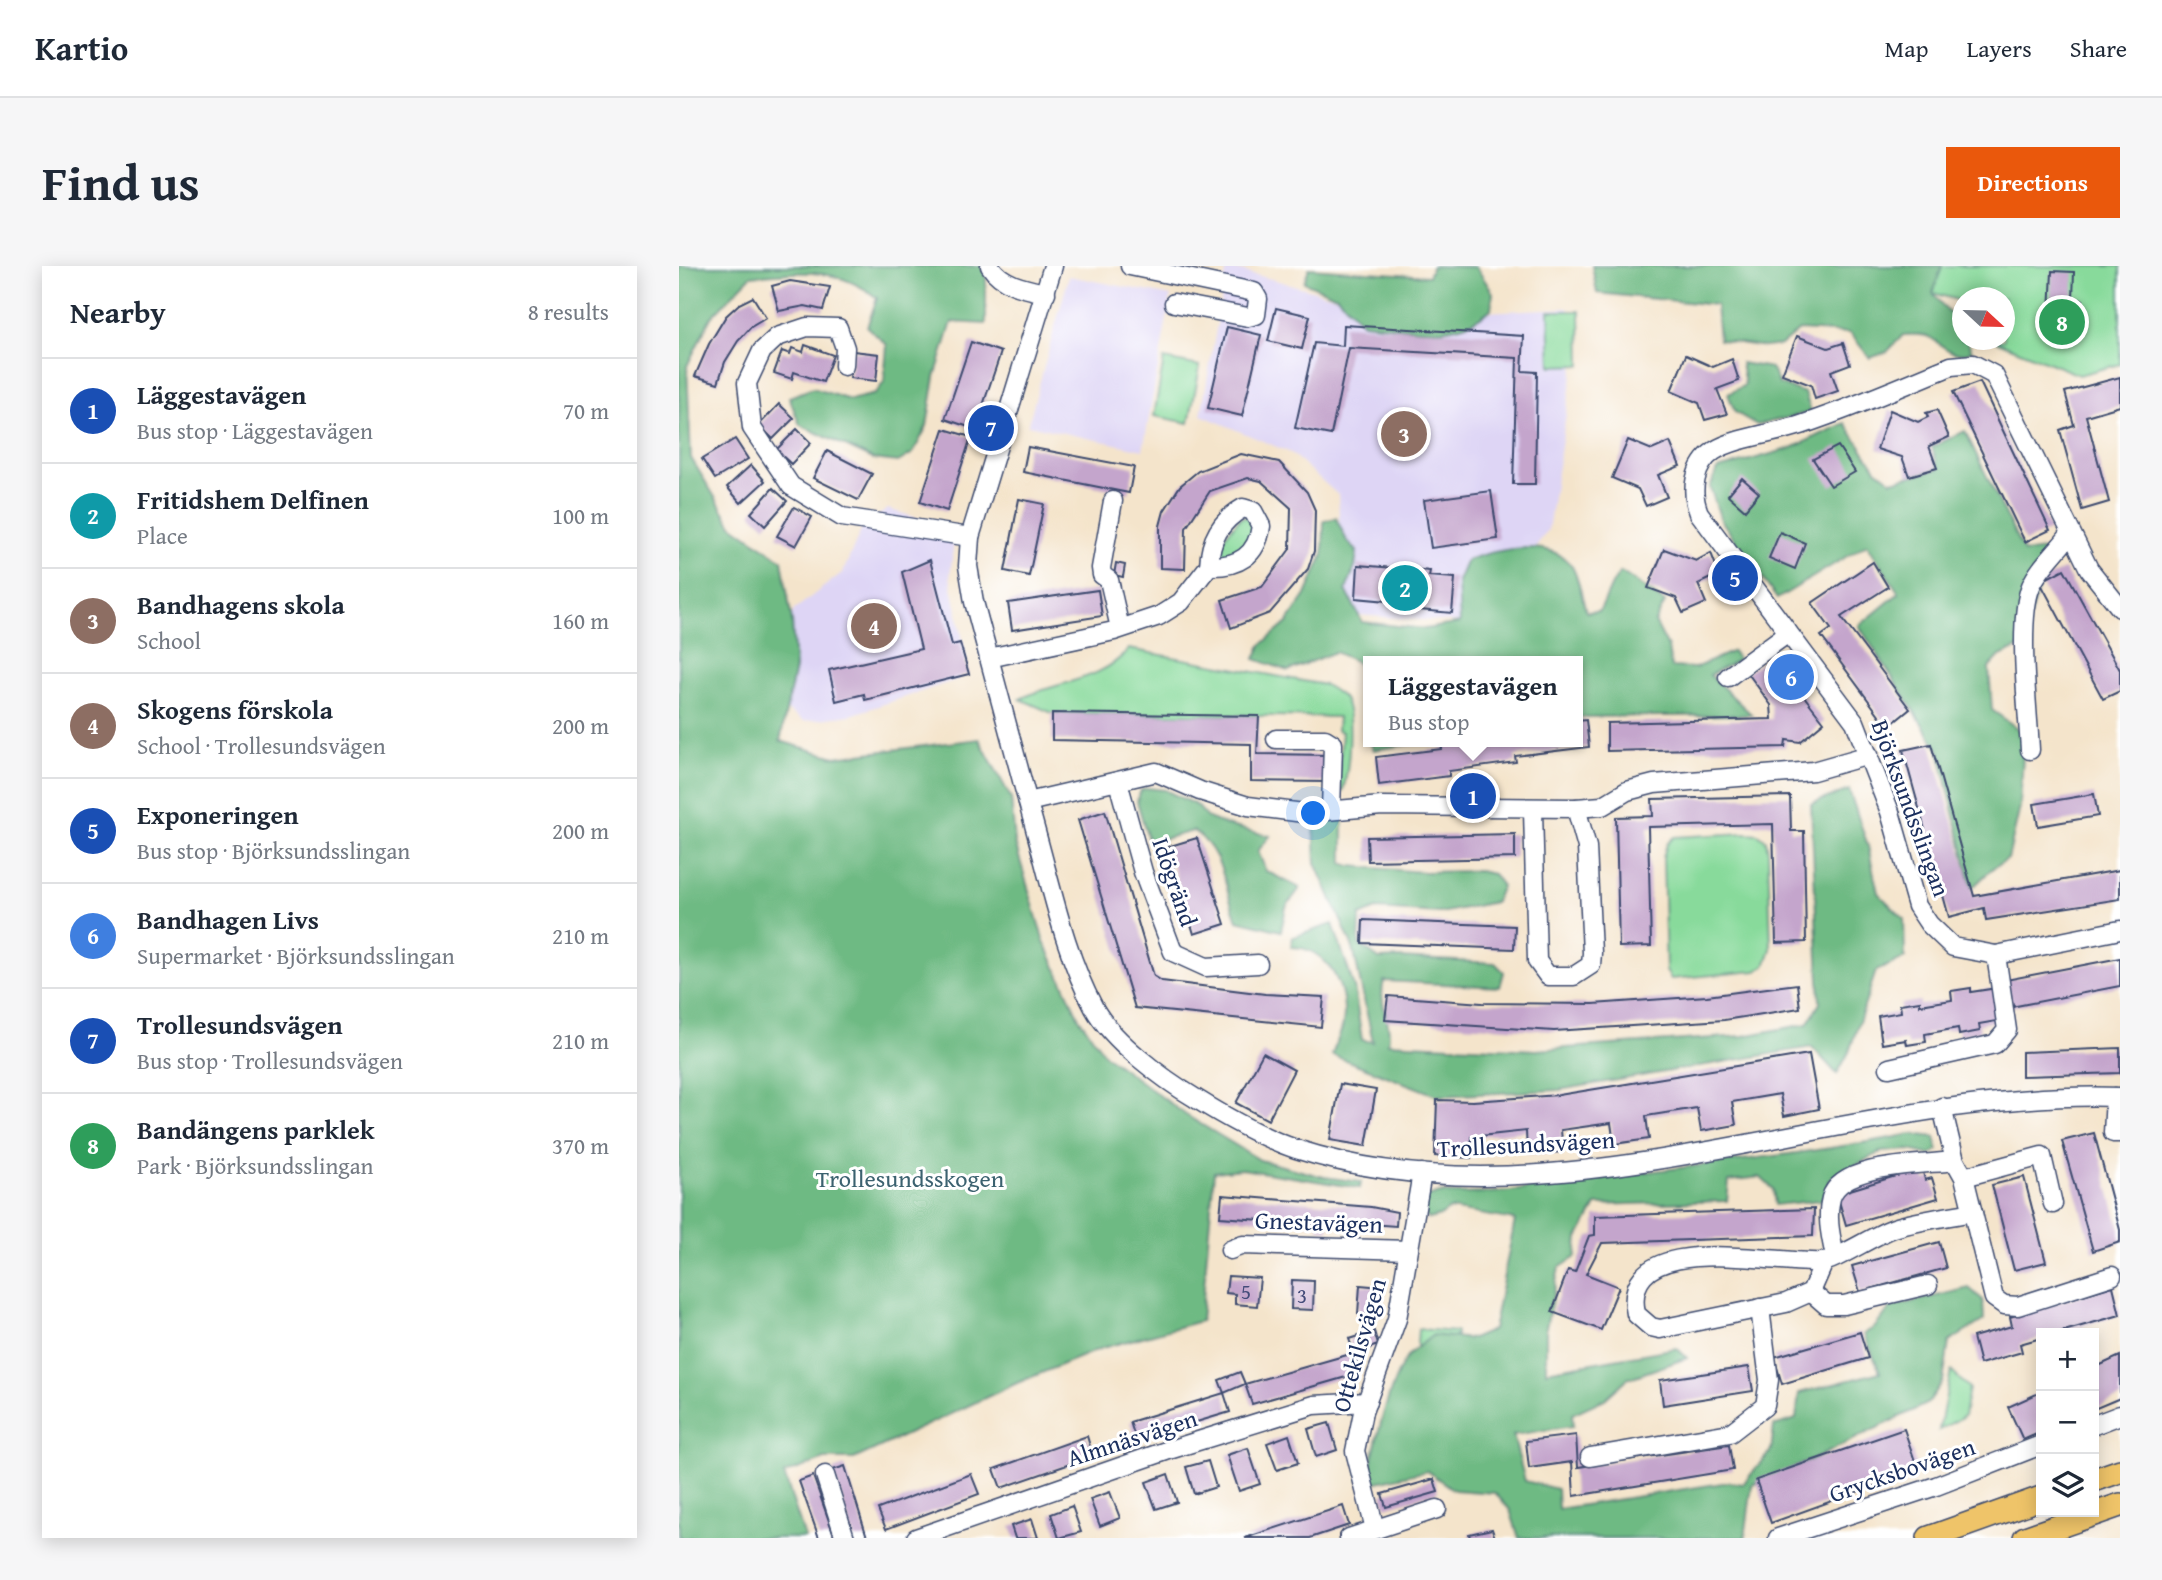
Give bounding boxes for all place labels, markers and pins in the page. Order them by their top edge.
pin: 8 [2039,296,2085,348]
pin: 7 [968,402,1014,454]
pin: 3 [1381,408,1427,460]
pin: 5 [1712,552,1758,604]
pin: 2 [1382,562,1428,614]
pin: 4 [851,600,897,652]
pin: 6 [1768,651,1814,703]
pin: 1 [1450,770,1496,822]

